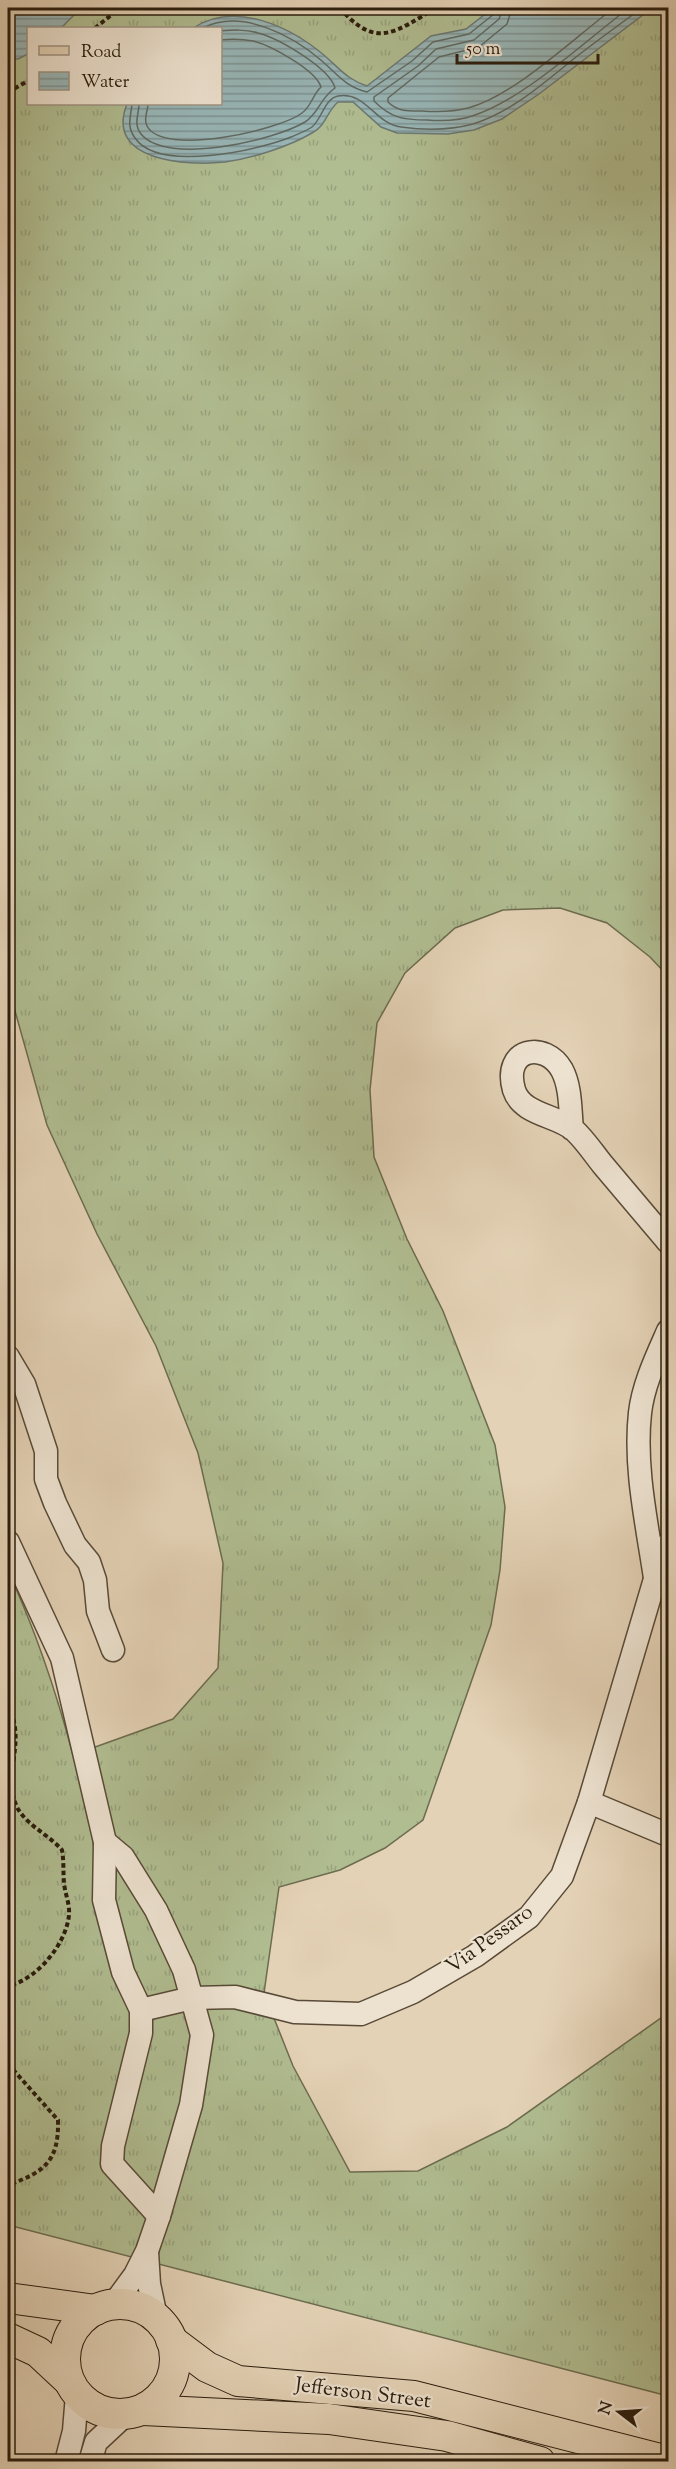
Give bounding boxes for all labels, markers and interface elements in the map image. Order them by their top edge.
legend [27,27,222,105]
scale bar [457,27,598,65]
text: 50 m [465,37,501,63]
text: Road [81,40,121,66]
text: Water [81,70,130,96]
street label: Via Pessaro [440,1898,540,1982]
street label: Jefferson Street [292,2371,433,2417]
north arrow [589,2382,649,2442]
text: N [594,2399,620,2418]

